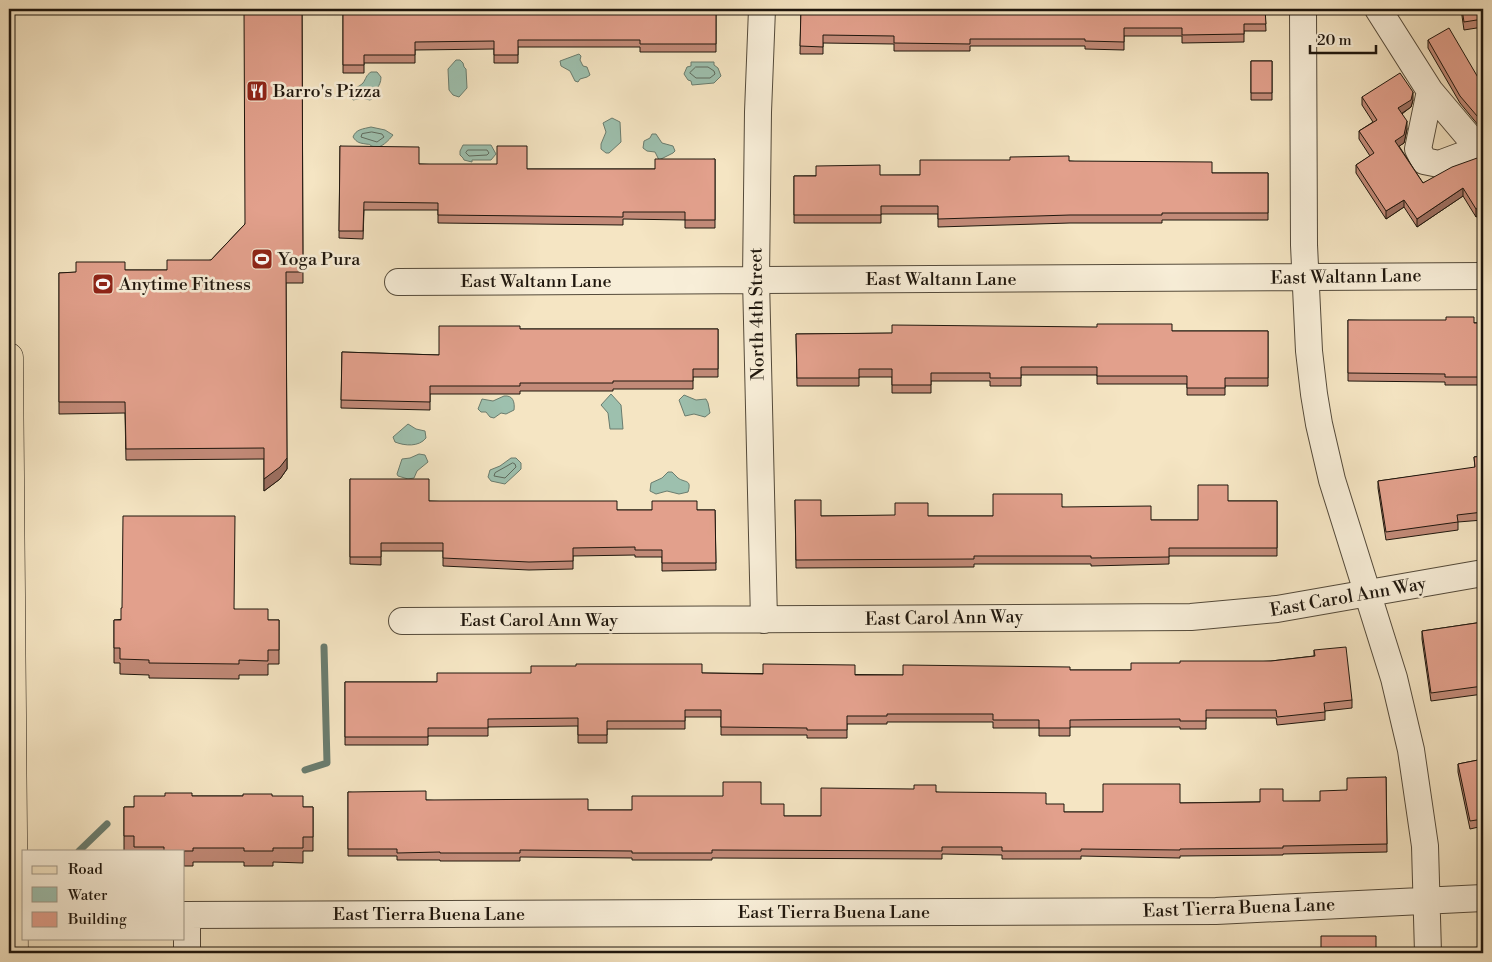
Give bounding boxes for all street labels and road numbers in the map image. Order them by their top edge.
street label: North 4th Street [744,247,770,381]
street label: East Waltann Lane [1270,264,1422,290]
street label: East Waltann Lane [865,268,1017,291]
street label: East Waltann Lane [460,270,612,293]
street label: East Carol Ann Way [1268,572,1428,622]
street label: East Carol Ann Way [865,605,1024,631]
street label: East Carol Ann Way [460,609,618,632]
street label: East Tierra Buena Lane [1143,893,1335,923]
street label: East Tierra Buena Lane [738,901,930,924]
street label: East Tierra Buena Lane [333,903,525,926]

